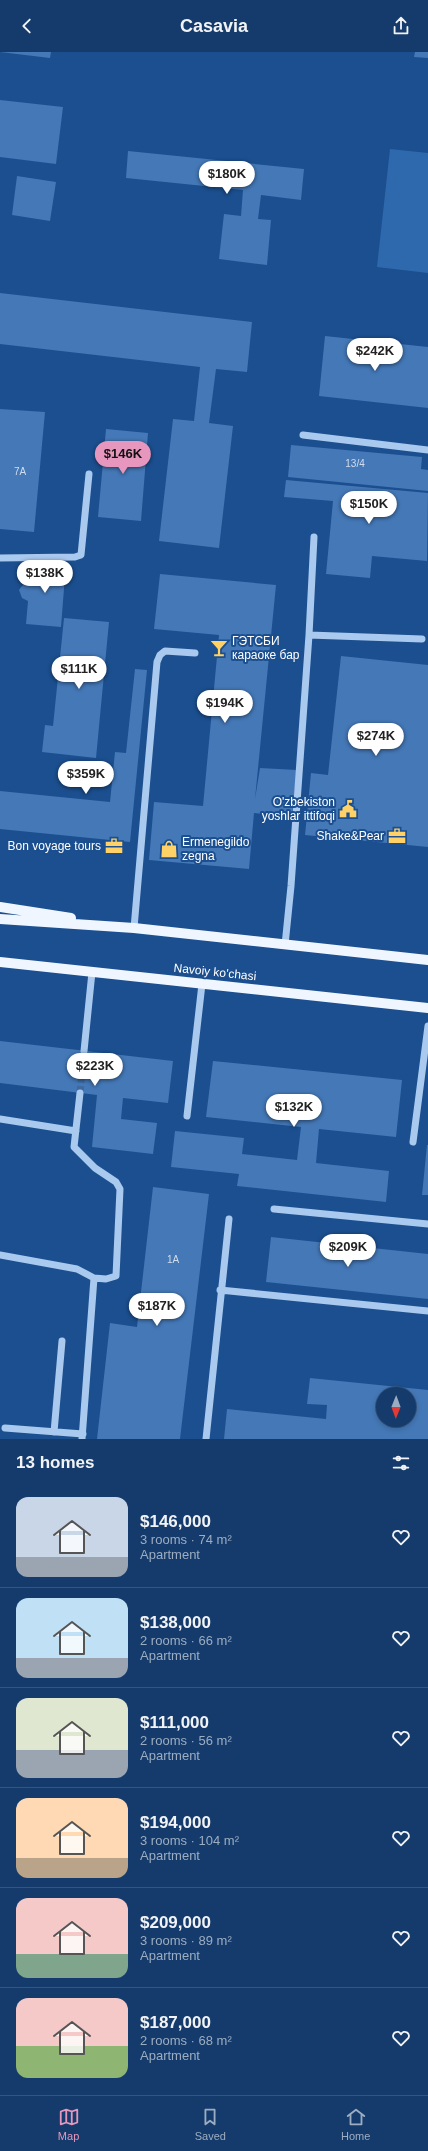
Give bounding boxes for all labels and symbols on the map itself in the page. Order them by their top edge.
pin: $180K [199,161,255,195]
pin: $242K [347,338,403,372]
pin: $146K [95,441,151,475]
house number: 13/4 [345,458,365,469]
house number: 7A [14,466,26,477]
pin: $150K [341,491,397,525]
pin: $138K [17,560,73,594]
place label: ГЭТСБИ караоке бар [232,634,300,662]
bar icon: ГЭТСБИ караоке бар [209,638,229,658]
pin: $111K [51,656,107,690]
pin: $194K [197,690,253,724]
pin: $274K [348,723,404,757]
pin: $359K [58,761,114,795]
place label: O'zbekiston yoshlar ittifoqi [262,795,335,823]
public building icon: O'zbekiston yoshlar ittifoqi [338,799,358,819]
office icon: Shake&Pear [387,826,407,846]
place label: Shake&Pear [317,829,384,843]
place label: Ermenegildo zegna [182,835,250,863]
office icon: Bon voyage tours [104,836,124,856]
place label: Bon voyage tours [8,839,101,853]
shop icon: Ermenegildo zegna [159,839,179,859]
street label: Navoiy ko'chasi [173,961,257,983]
pin: $223K [67,1053,123,1087]
pin: $132K [266,1094,322,1128]
pin: $209K [320,1234,376,1268]
house number: 1А [167,1254,179,1265]
pin: $187K [129,1293,185,1327]
north arrow [376,1387,416,1427]

